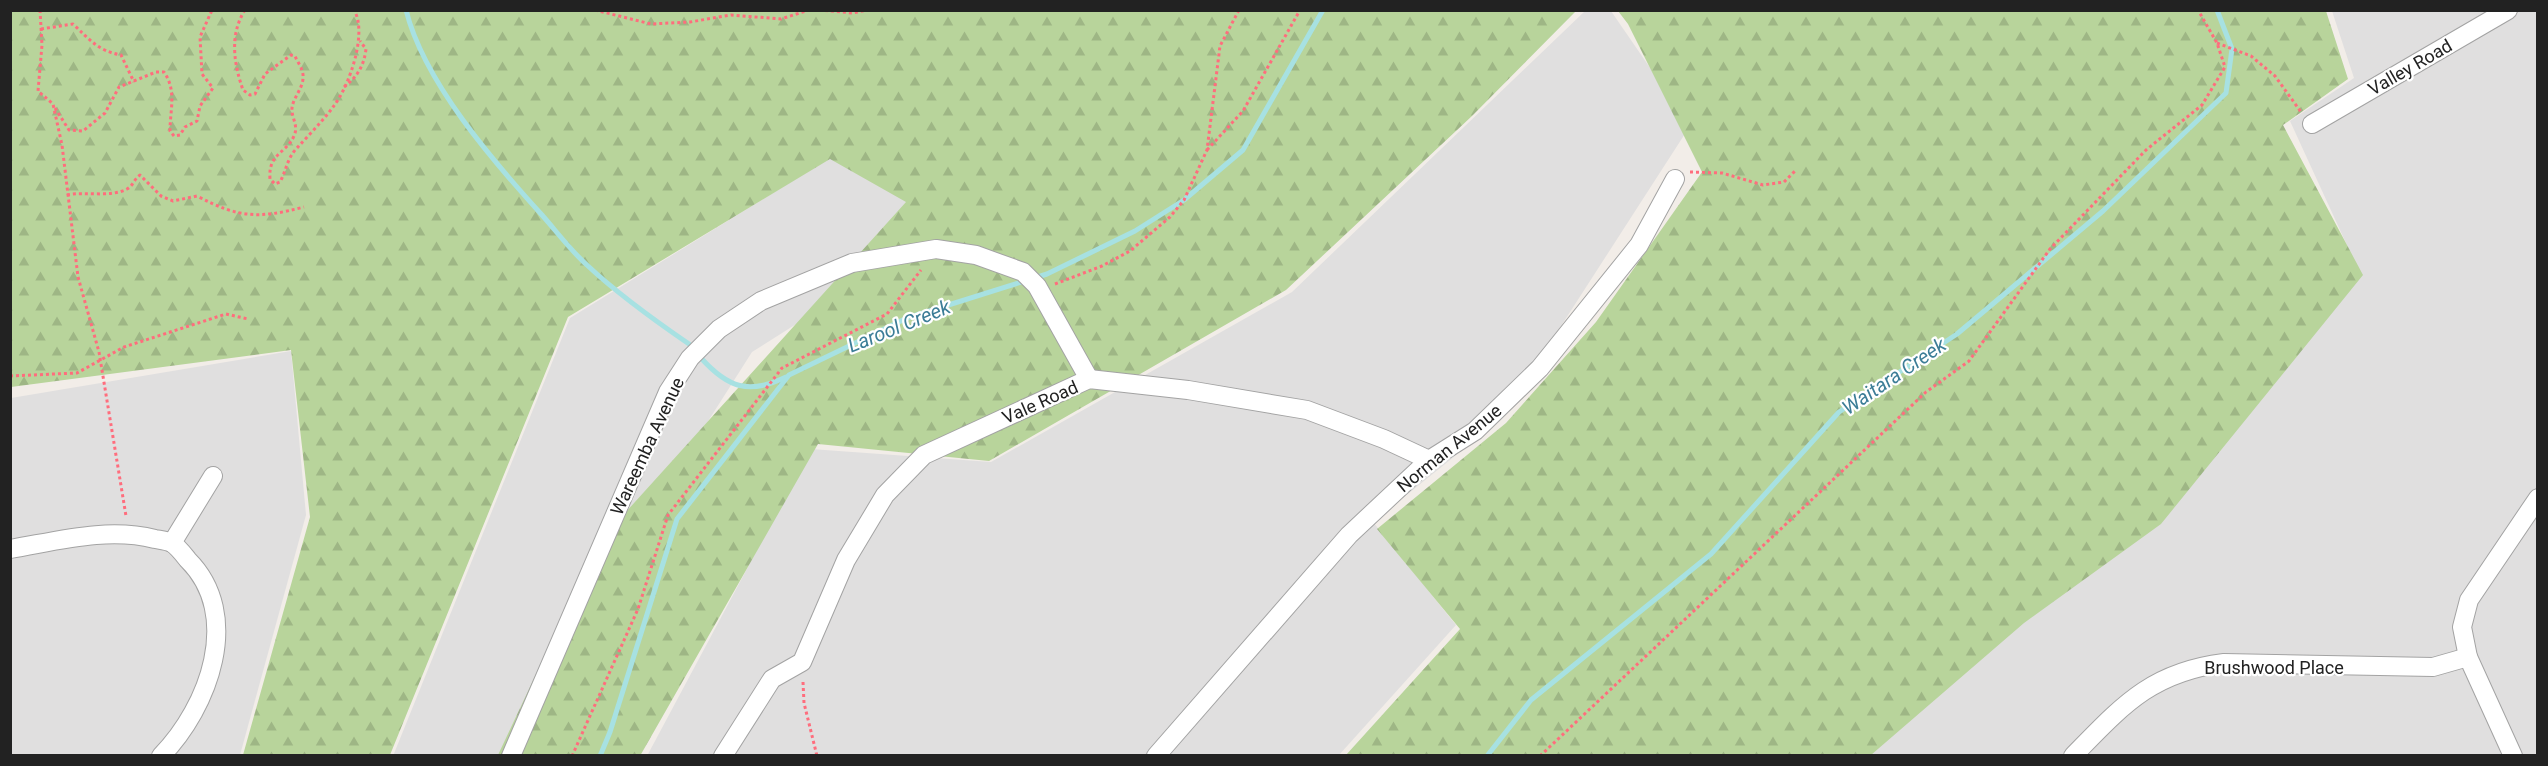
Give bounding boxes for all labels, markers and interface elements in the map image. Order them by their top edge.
street label: Valley Road [2364,35,2456,99]
water label: Larool Creek [844,294,955,357]
water label: Waitara Creek [1837,332,1951,420]
street label: Wareemba Avenue [606,374,688,518]
street label: Vale Road [999,376,1081,428]
street label: Norman Avenue [1393,400,1505,496]
street label: Brushwood Place [2204,657,2344,678]

